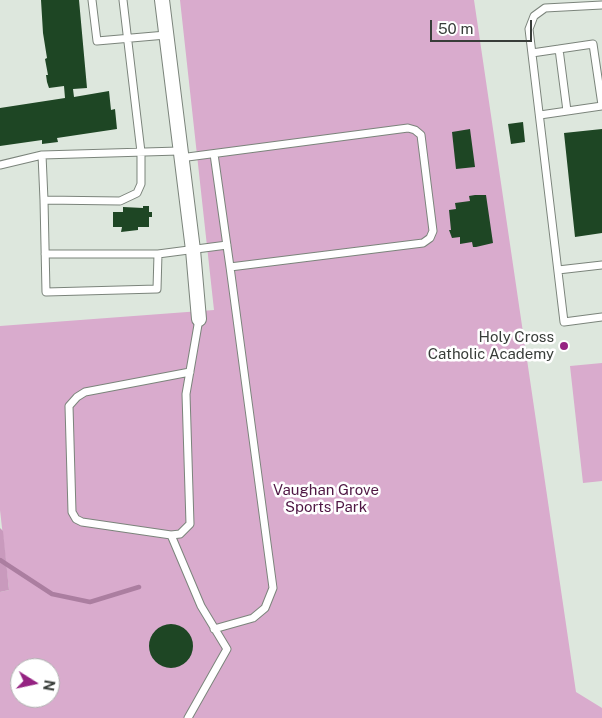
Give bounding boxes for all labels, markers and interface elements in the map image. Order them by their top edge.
scale bar [432,10,534,42]
text: 50 m [438,20,473,37]
place label: Holy Cross Catholic Academy [428,328,554,363]
marker: Holy Cross Catholic Academy [558,340,570,352]
park label: Vaughan Grove Sports Park [273,481,379,516]
north arrow [10,658,60,708]
text: N [40,679,58,692]

